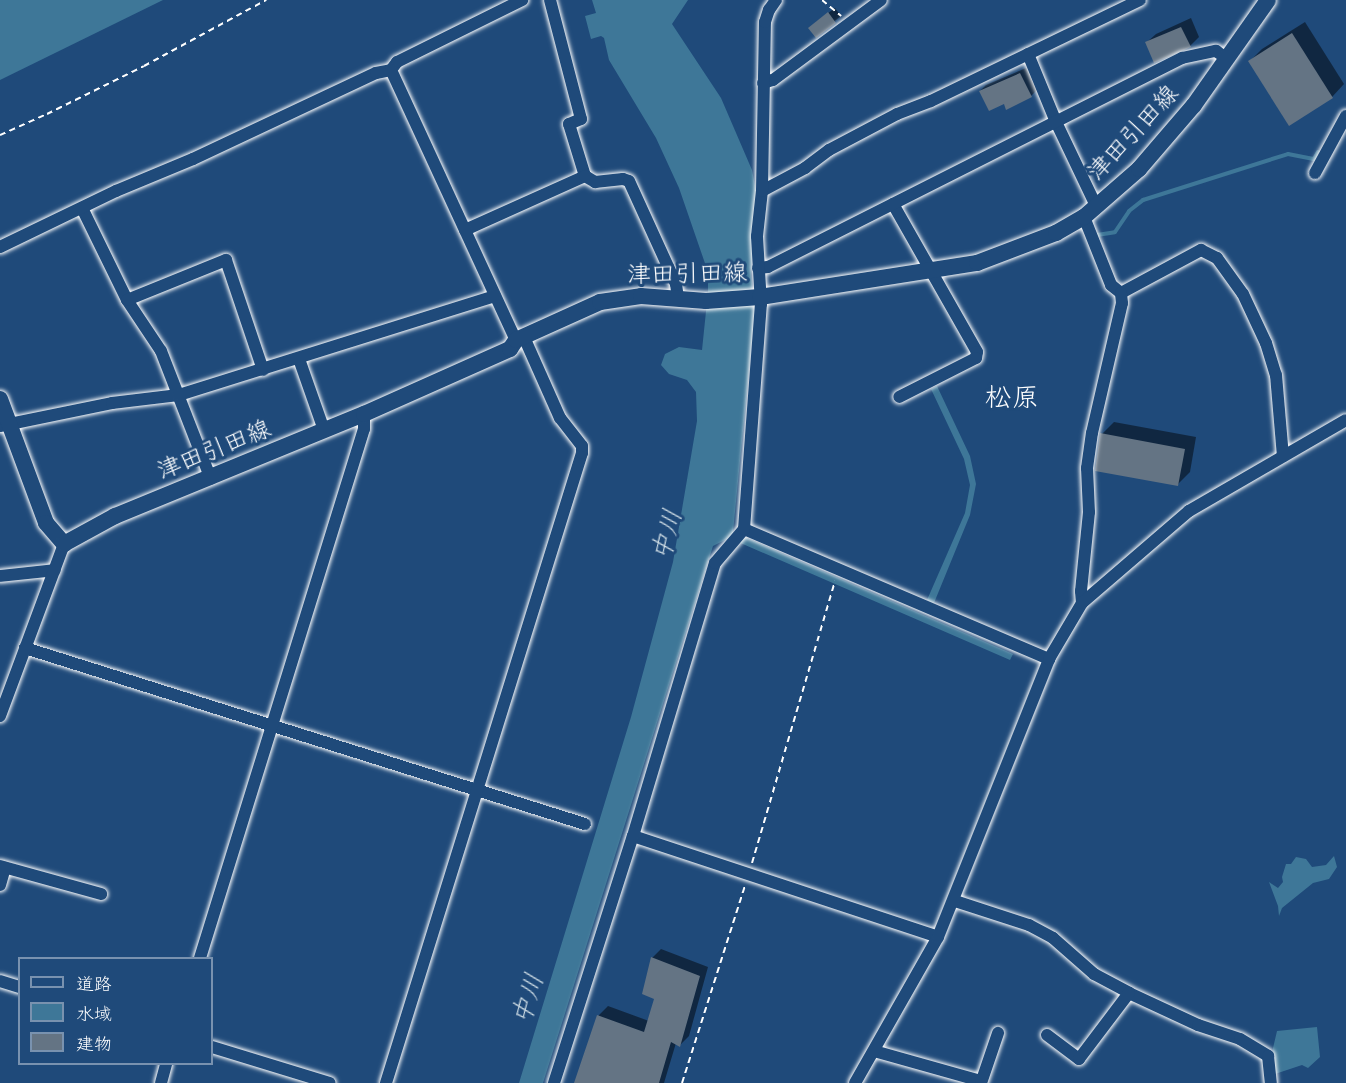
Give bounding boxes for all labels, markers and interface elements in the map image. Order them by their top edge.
street label: 津田引田線 [1082,79,1184,187]
street label: 津田引田線 [627,259,747,289]
district label: 松原 [985,382,1039,414]
street label: 津田引田線 [153,414,275,486]
water label: 中川 [645,506,689,564]
legend [18,957,213,1065]
water label: 中川 [505,970,551,1028]
text: 道路 [76,973,112,995]
text: 水域 [76,1003,112,1025]
text: 建物 [76,1033,112,1055]

